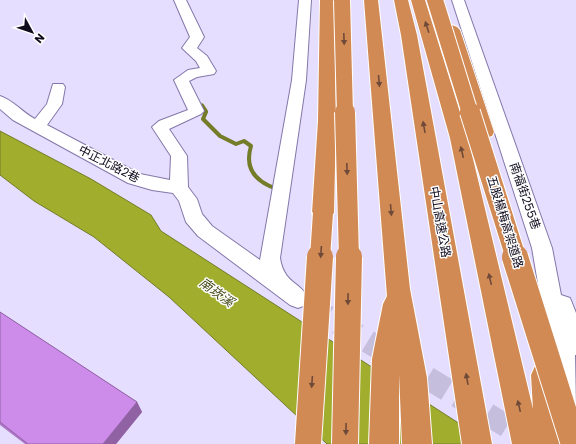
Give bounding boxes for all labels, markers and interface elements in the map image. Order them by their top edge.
north arrow [12,12,52,52]
one-way arrow [424,21,430,33]
text: N [31,30,48,47]
one-way arrow [340,33,347,45]
one-way arrow [376,75,383,87]
one-way arrow [421,121,427,133]
street label: 中正北路2巷 [76,141,143,186]
one-way arrow [459,146,465,158]
street label: 南福街255巷 [506,160,545,232]
one-way arrow [344,163,350,176]
street label: 五股楊梅高架道路 [483,173,528,270]
street label: 中山高速公路 [426,185,455,259]
one-way arrow [388,204,394,216]
one-way arrow [317,246,324,258]
water label: 南崁溪 [195,273,240,313]
one-way arrow [487,273,493,285]
one-way arrow [345,293,351,306]
one-way arrow [463,373,469,385]
one-way arrow [309,376,315,389]
one-way arrow [515,400,521,412]
one-way arrow [343,423,349,436]

